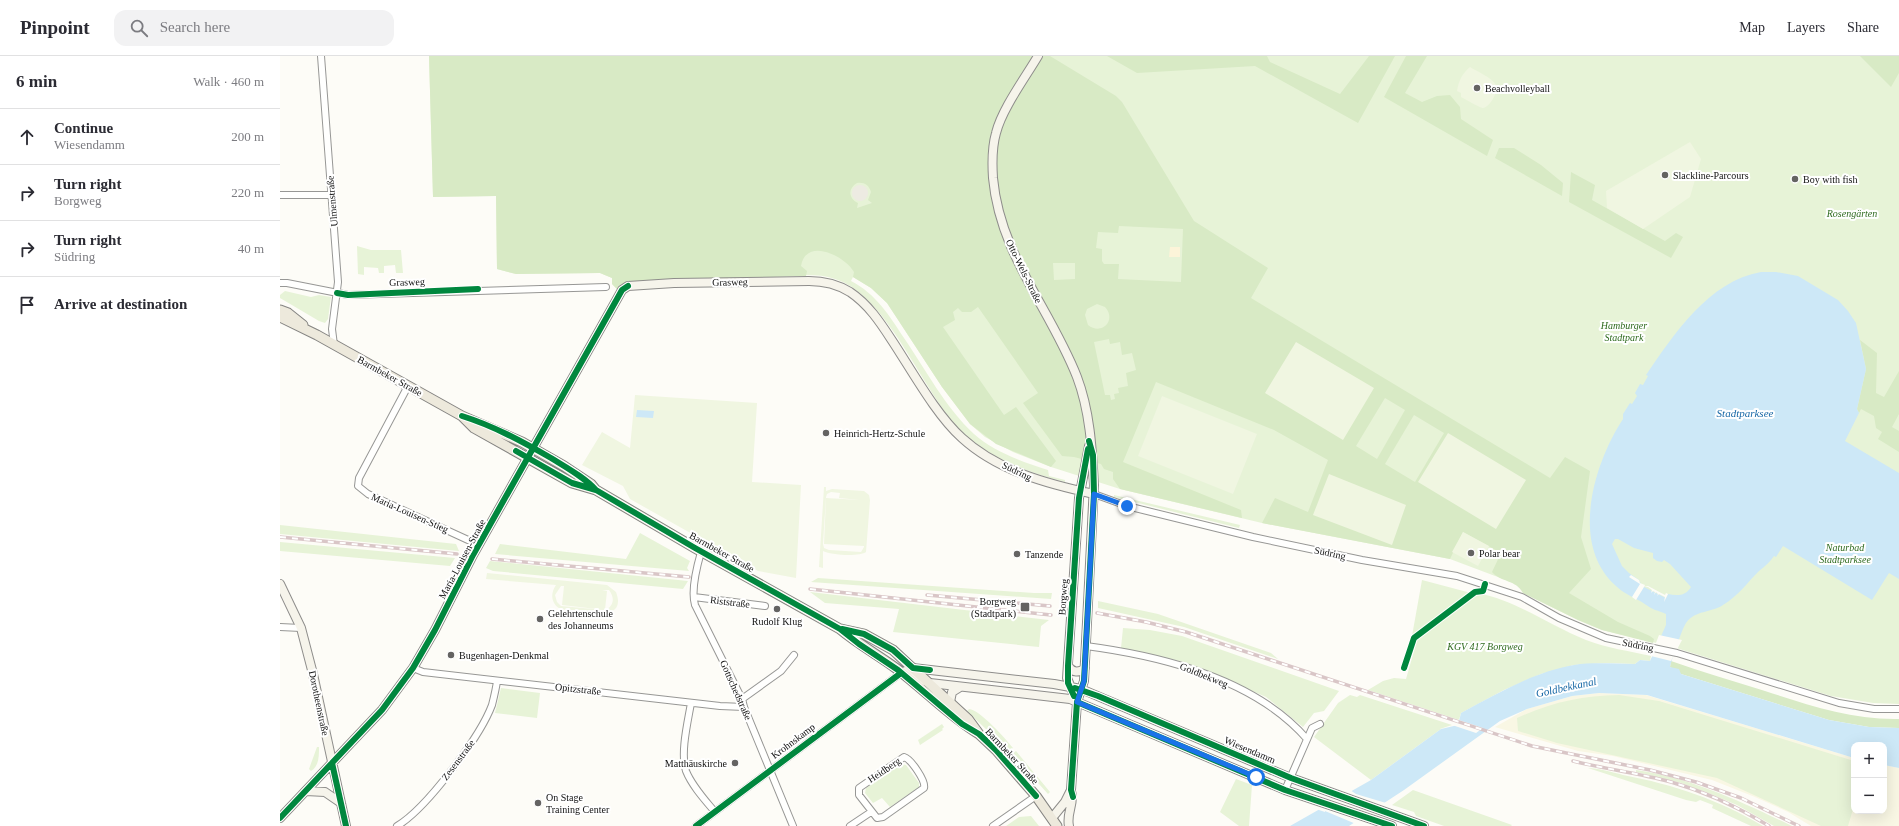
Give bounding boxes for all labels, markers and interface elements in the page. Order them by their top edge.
search box [114,10,394,46]
text: Pinpoint [20,17,90,38]
icon: search [128,17,150,39]
text: Search here [160,19,230,35]
text: Map [1739,20,1765,35]
text: Layers [1787,20,1825,35]
text: Share [1847,20,1879,35]
text: 6 min [16,72,57,91]
text: Walk · 460 m [193,74,264,89]
marker: Beachvolleyball [1472,83,1482,93]
place label: Beachvolleyball [1485,83,1550,94]
text: Continue [54,120,113,136]
icon: ahead [16,126,38,148]
text: 200 m [231,129,264,144]
text: Wiesendamm [54,137,125,152]
marker: Slackline-Parcours [1660,170,1670,180]
place label: Slackline-Parcours [1673,170,1749,181]
marker: Boy with fish [1790,174,1800,184]
place label: Boy with fish [1803,174,1857,185]
street label: Ulmenstraße [324,175,340,227]
text: Turn right [54,176,121,192]
icon: right [16,182,38,204]
text: 220 m [231,185,264,200]
text: Borgweg [54,193,101,208]
park label: Rosengärten [1826,208,1877,219]
text: Turn right [54,232,121,248]
street label: Otto-Wels-Straße [1004,237,1044,305]
icon: right [16,238,38,260]
text: 40 m [238,241,264,256]
text: Südring [54,249,95,264]
street label: Grasweg [389,276,425,288]
street label: Grasweg [712,276,748,288]
icon: arrive [16,294,38,316]
text: Arrive at destination [54,296,187,312]
park label: Hamburger Stadtpark [1600,320,1647,343]
street label: Barmbeker Straße [356,354,425,399]
water label: Stadtparksee [1717,407,1774,419]
marker: Heinrich-Hertz-Schule [821,428,831,438]
place label: Heinrich-Hertz-Schule [834,428,926,439]
street label: Südring [1000,459,1034,483]
street label: Maria-Louisen-Stieg [370,491,450,535]
route end [1118,497,1136,515]
street label: Maria-Louisen-Straße [436,517,488,601]
street label: Barmbeker Straße [688,530,757,575]
park label: Naturbad Stadtparksee [1819,542,1871,565]
street label: Südring [1313,544,1347,562]
marker: Polar bear [1466,548,1476,558]
place label: Polar bear [1479,548,1520,559]
marker: Tanzende [1012,549,1022,559]
place label: Tanzende [1025,549,1064,560]
street label: Borgweg [1056,578,1070,616]
street label: Riststraße [709,594,751,610]
place label: Borgweg (Stadtpark) [971,596,1016,620]
marker: Borgweg (Stadtpark) [1019,601,1031,613]
marker: Rudolf Klug [772,604,782,614]
place label: Gelehrtenschule des Johanneums [548,608,614,631]
marker: Gelehrtenschule des Johanneums [535,614,545,624]
place label: Rudolf Klug [752,616,802,627]
street label: Südring [1621,637,1655,653]
park label: KGV 417 Borgweg [1446,641,1523,652]
marker: Bugenhagen-Denkmal [446,650,456,660]
place label: Bugenhagen-Denkmal [459,650,549,661]
street label: Gottschedstraße [718,658,754,722]
street label: Goldbekweg [1178,660,1230,690]
street label: Dorotheenstraße [307,670,331,737]
water label: Goldbekkanal [1535,675,1597,699]
street label: Opitzstraße [555,681,602,697]
street label: Krohnskamp [769,721,817,761]
street label: Barmbeker Straße [983,726,1041,787]
street label: Wiesendamm [1223,734,1277,766]
street label: Zesenstraße [439,737,477,782]
map controls [1851,742,1887,814]
button: + [1851,742,1887,778]
street label: Heidberg [866,755,902,785]
place label: Matthäuskirche [665,758,728,769]
marker: Matthäuskirche [730,758,740,768]
route start [1247,768,1265,786]
button: − [1851,778,1887,814]
place label: On Stage Training Center [546,792,610,815]
marker: On Stage Training Center [533,798,543,808]

